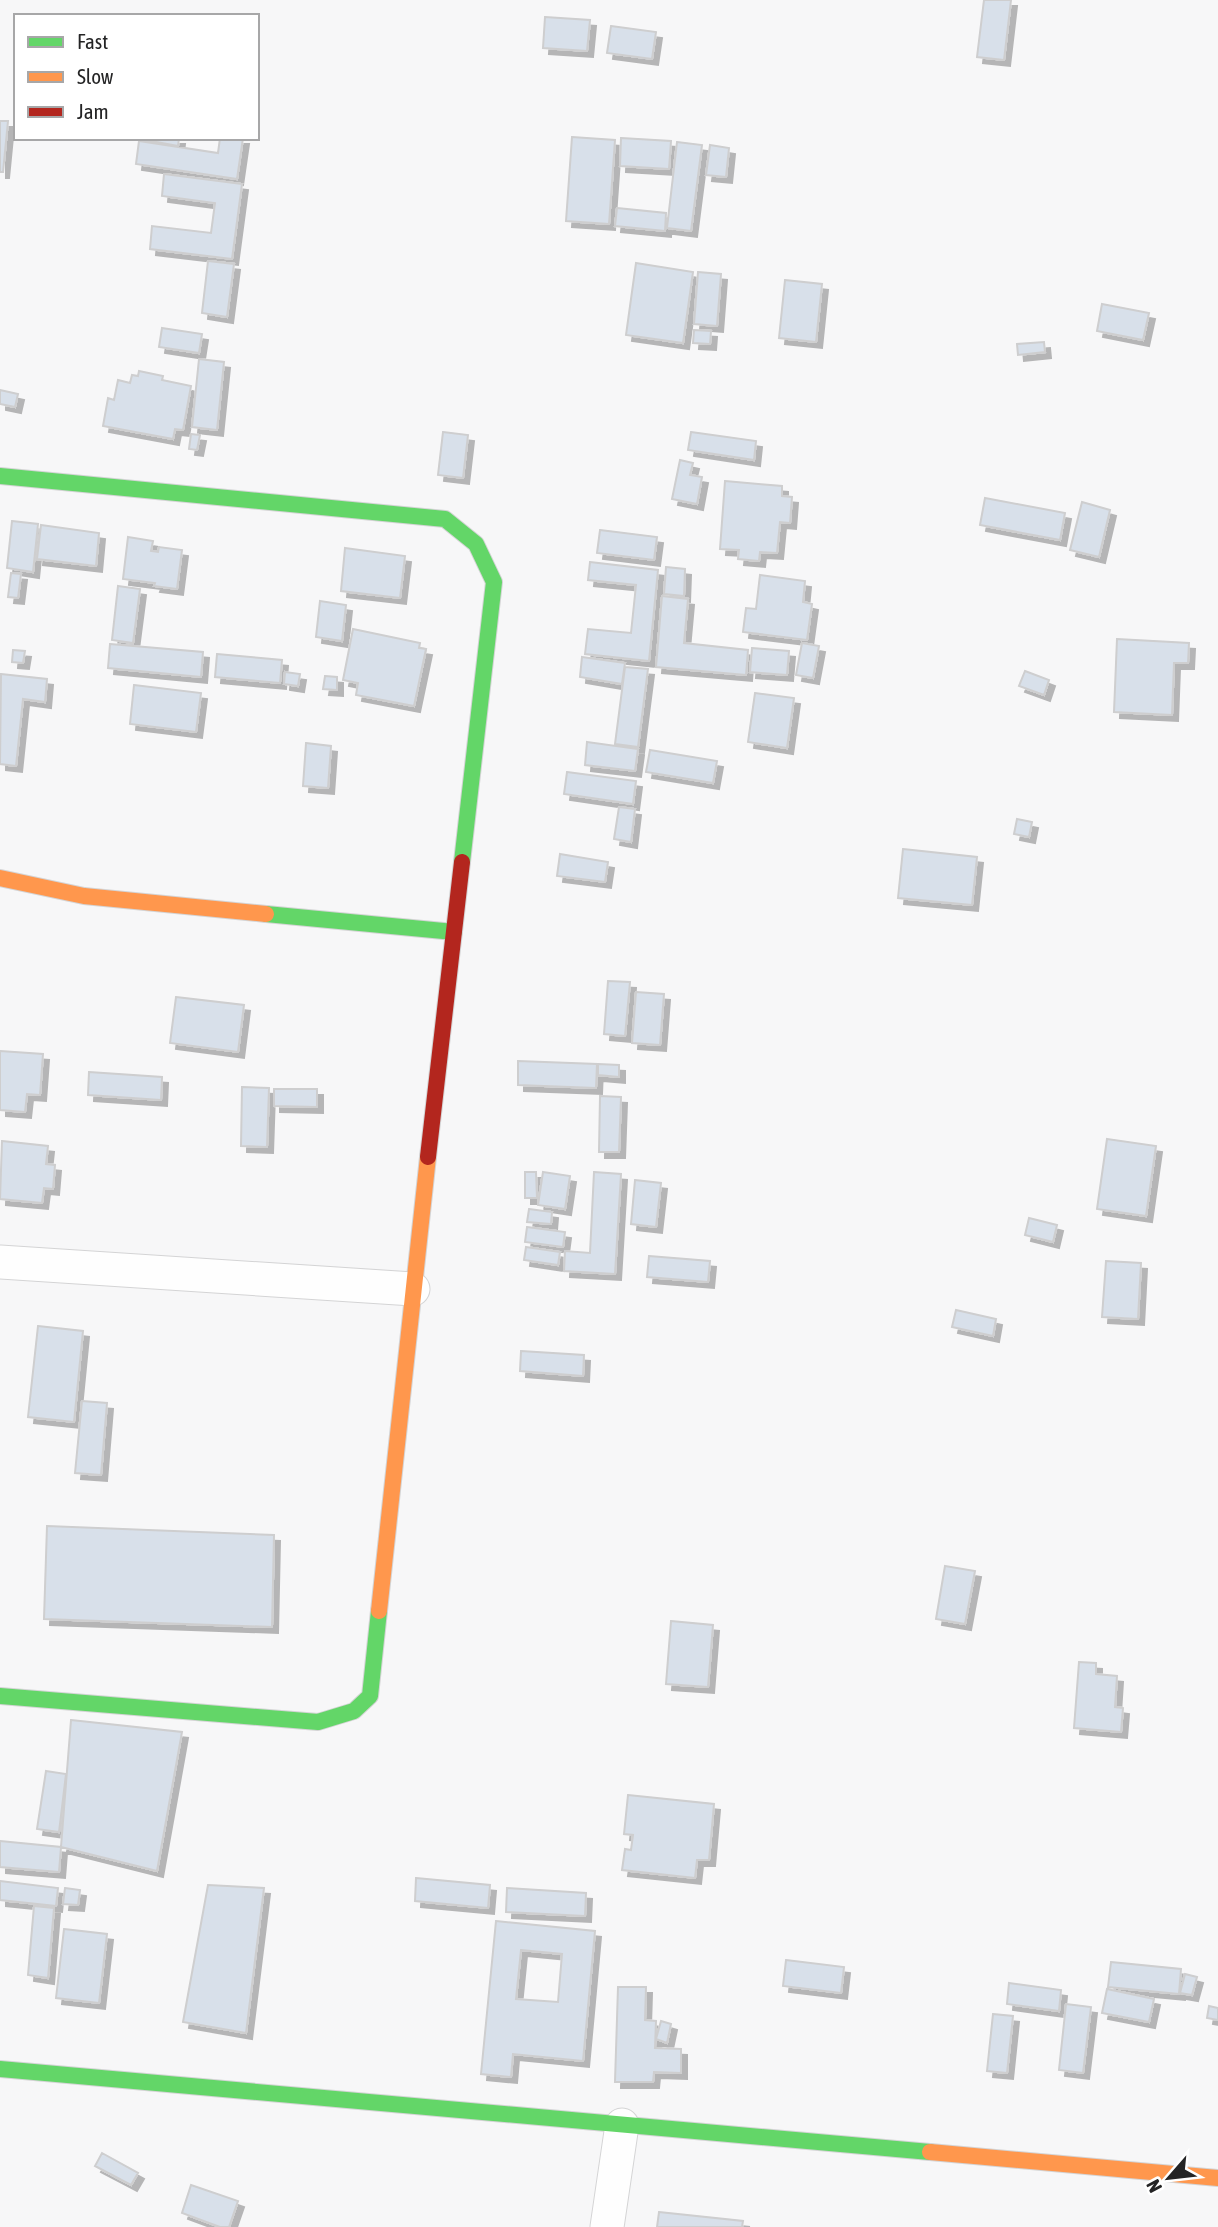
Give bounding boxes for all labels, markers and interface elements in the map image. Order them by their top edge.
legend [14,14,259,140]
text: Fast [77,29,108,53]
text: Slow [77,64,114,88]
text: Jam [77,99,109,123]
north arrow [1134,2143,1204,2213]
text: N [1142,2176,1166,2196]

